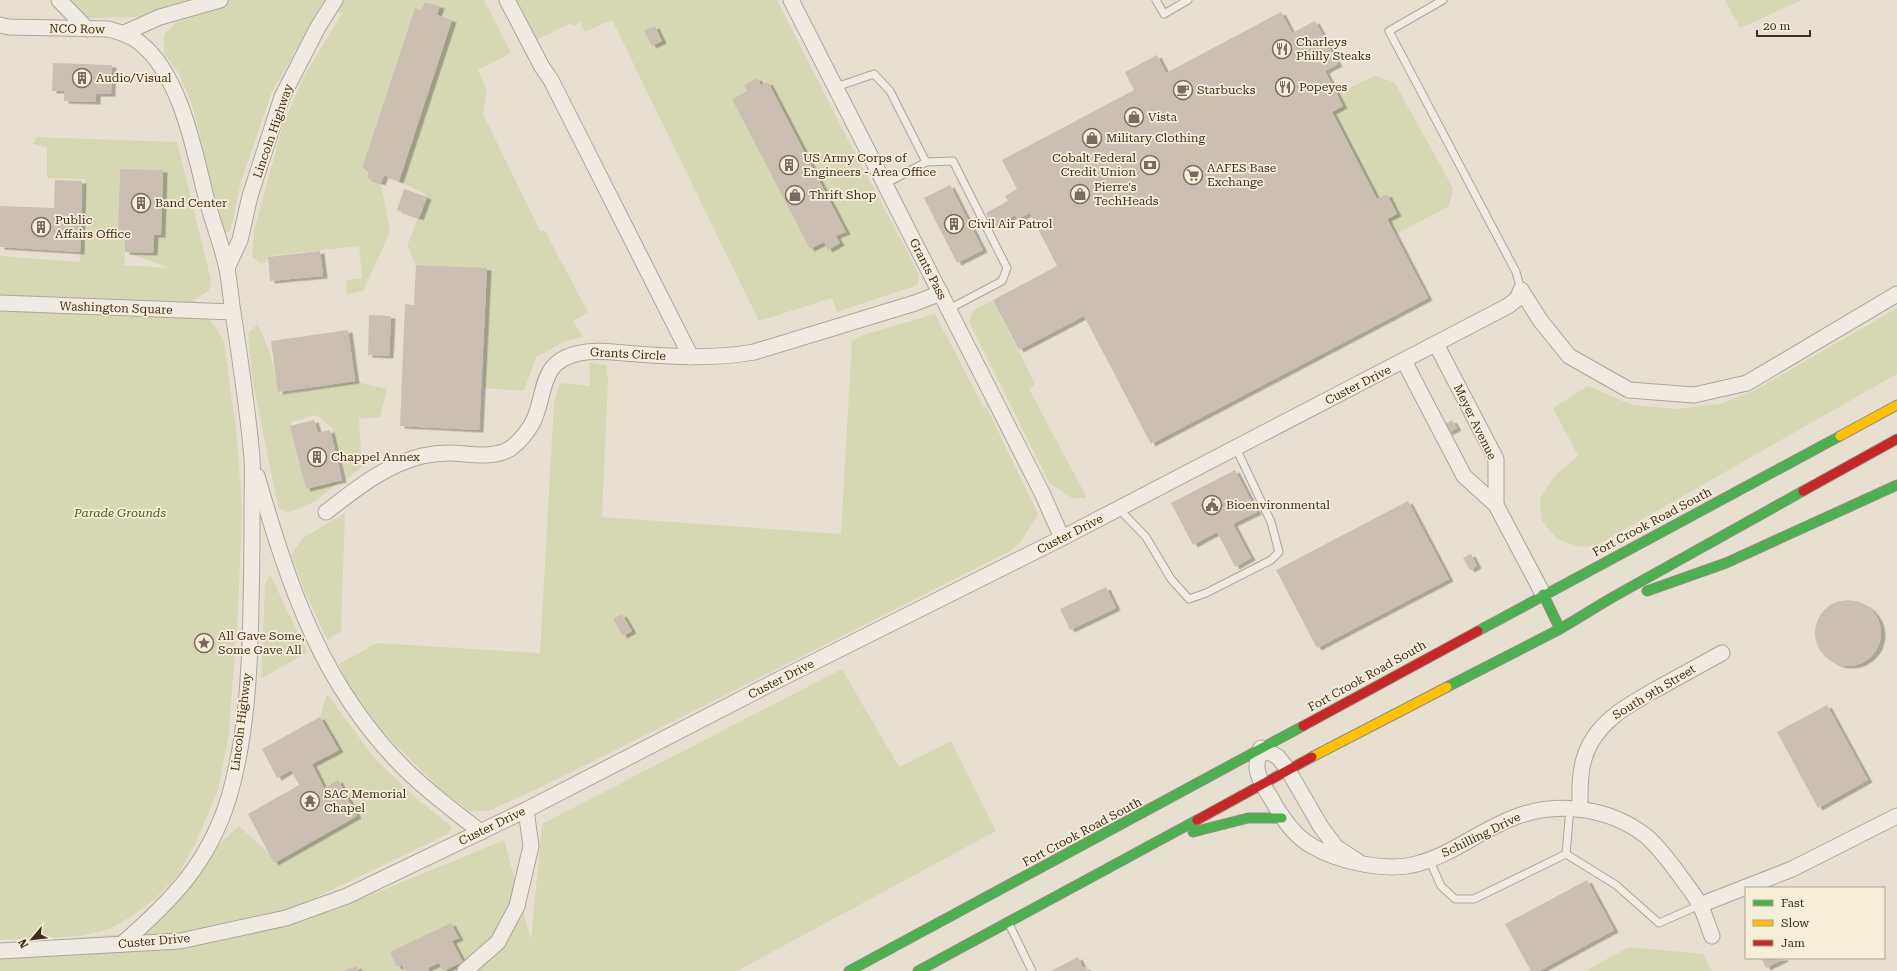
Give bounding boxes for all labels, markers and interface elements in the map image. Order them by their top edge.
scale bar [1757,12,1810,38]
text: 20 m [1763,19,1790,33]
street label: NCO Row [49,22,105,36]
place label: Charleys Philly Steaks [1296,35,1371,63]
restaurant icon: Charleys Philly Steaks [1271,38,1293,60]
building icon: Audio/Visual [71,67,93,89]
place label: Audio/Visual [96,71,172,85]
restaurant icon: Popeyes [1274,76,1296,98]
cafe icon: Starbucks [1172,79,1194,101]
place label: Popeyes [1299,80,1348,94]
street label: Lincoln Highway [250,81,296,180]
place label: Starbucks [1197,83,1256,97]
shop icon: Vista [1123,106,1145,128]
place label: Vista [1148,110,1177,124]
shop icon: Military Clothing [1081,127,1103,149]
place label: Military Clothing [1106,131,1205,145]
place label: US Army Corps of Engineers - Area Office [803,151,937,179]
place label: Cobalt Federal Credit Union [1052,151,1136,179]
building icon: US Army Corps of Engineers - Area Office [778,154,800,176]
bank icon: Cobalt Federal Credit Union [1139,154,1161,176]
place label: AAFES Base Exchange [1207,161,1277,189]
supermarket icon: AAFES Base Exchange [1182,164,1204,186]
place label: Pierre's TechHeads [1094,180,1159,208]
shop icon: Pierre's TechHeads [1069,183,1091,205]
shop icon: Thrift Shop [784,184,806,206]
place label: Thrift Shop [809,188,877,202]
building icon: Band Center [130,192,152,214]
place label: Band Center [155,196,227,210]
place label: Public Affairs Office [55,213,131,241]
building icon: Civil Air Patrol [943,213,965,235]
building icon: Public Affairs Office [30,216,52,238]
place label: Civil Air Patrol [968,217,1053,231]
street label: Grants Pass [907,236,950,302]
street label: Washington Square [59,299,173,317]
street label: Grants Circle [590,345,667,363]
street label: Custer Drive [1323,362,1394,408]
street label: Meyer Avenue [1451,382,1499,462]
building icon: Chappel Annex [306,446,328,468]
place label: Chappel Annex [331,450,420,464]
street label: Fort Crook Road South [1590,485,1714,559]
public building icon: Bioenvironmental [1201,494,1223,516]
place label: Bioenvironmental [1226,498,1330,512]
park label: Parade Grounds [73,506,167,520]
street label: Custer Drive [1035,511,1106,557]
place label: All Gave Some, Some Gave All [218,629,305,657]
place icon: All Gave Some, Some Gave All [193,632,215,654]
street label: Fort Crook Road South [1306,638,1429,714]
street label: Custer Drive [746,656,817,702]
street label: South 9th Street [1610,661,1698,722]
street label: Lincoln Highway [228,671,254,772]
place label: SAC Memorial Chapel [324,787,407,815]
temple icon: SAC Memorial Chapel [299,790,321,812]
street label: Fort Crook Road South [1020,795,1144,869]
street label: Custer Drive [457,804,528,848]
street label: Schilling Drive [1439,810,1523,860]
legend [1745,887,1885,959]
text: Fast [1781,896,1805,910]
text: Slow [1781,916,1809,930]
north arrow [12,919,52,959]
street label: Custer Drive [117,931,191,951]
text: N [16,936,31,950]
text: Jam [1781,936,1805,950]

